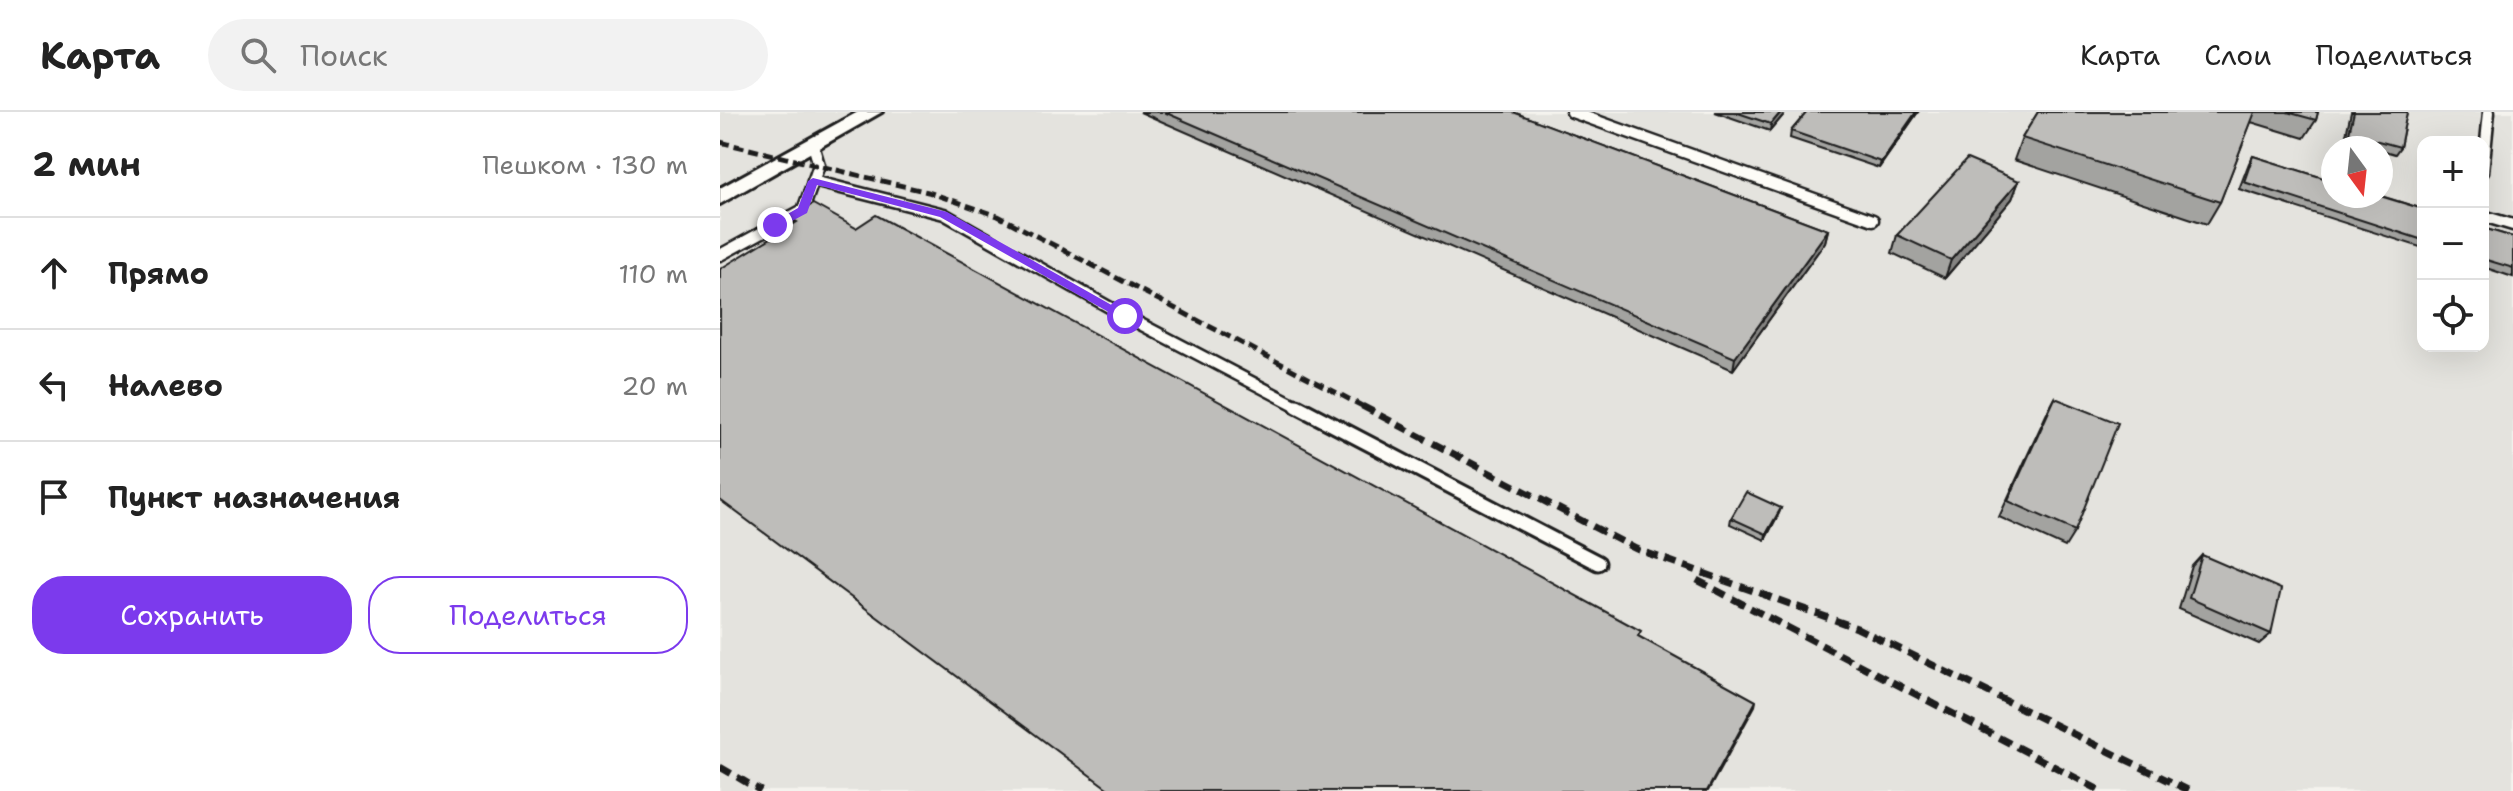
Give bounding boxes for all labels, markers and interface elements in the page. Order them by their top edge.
search box [208,19,768,91]
text: Карта [40,30,160,81]
icon: search [236,33,280,77]
text: Поиск [300,35,388,76]
text: Карта [2080,36,2160,74]
text: Слои [2204,36,2271,74]
text: Поделиться [2315,36,2473,74]
north arrow [2321,136,2393,208]
map controls [2417,136,2489,352]
button: + [2417,136,2489,208]
text: 2 мин [32,141,141,187]
text: Пешком · 130 m [482,147,688,182]
route end [757,207,793,243]
button: − [2417,208,2489,280]
icon: ahead [32,251,76,295]
text: Прямо [108,253,209,294]
text: 110 m [618,256,688,291]
button: locate [2417,280,2489,352]
route start [1107,298,1143,334]
icon: left [32,363,76,407]
text: Налево [108,365,223,406]
text: 20 m [621,368,688,403]
icon: arrive [32,475,76,519]
text: Пункт назначения [108,477,400,518]
button: Сохранить [32,576,352,654]
button: Поделиться [368,576,688,654]

